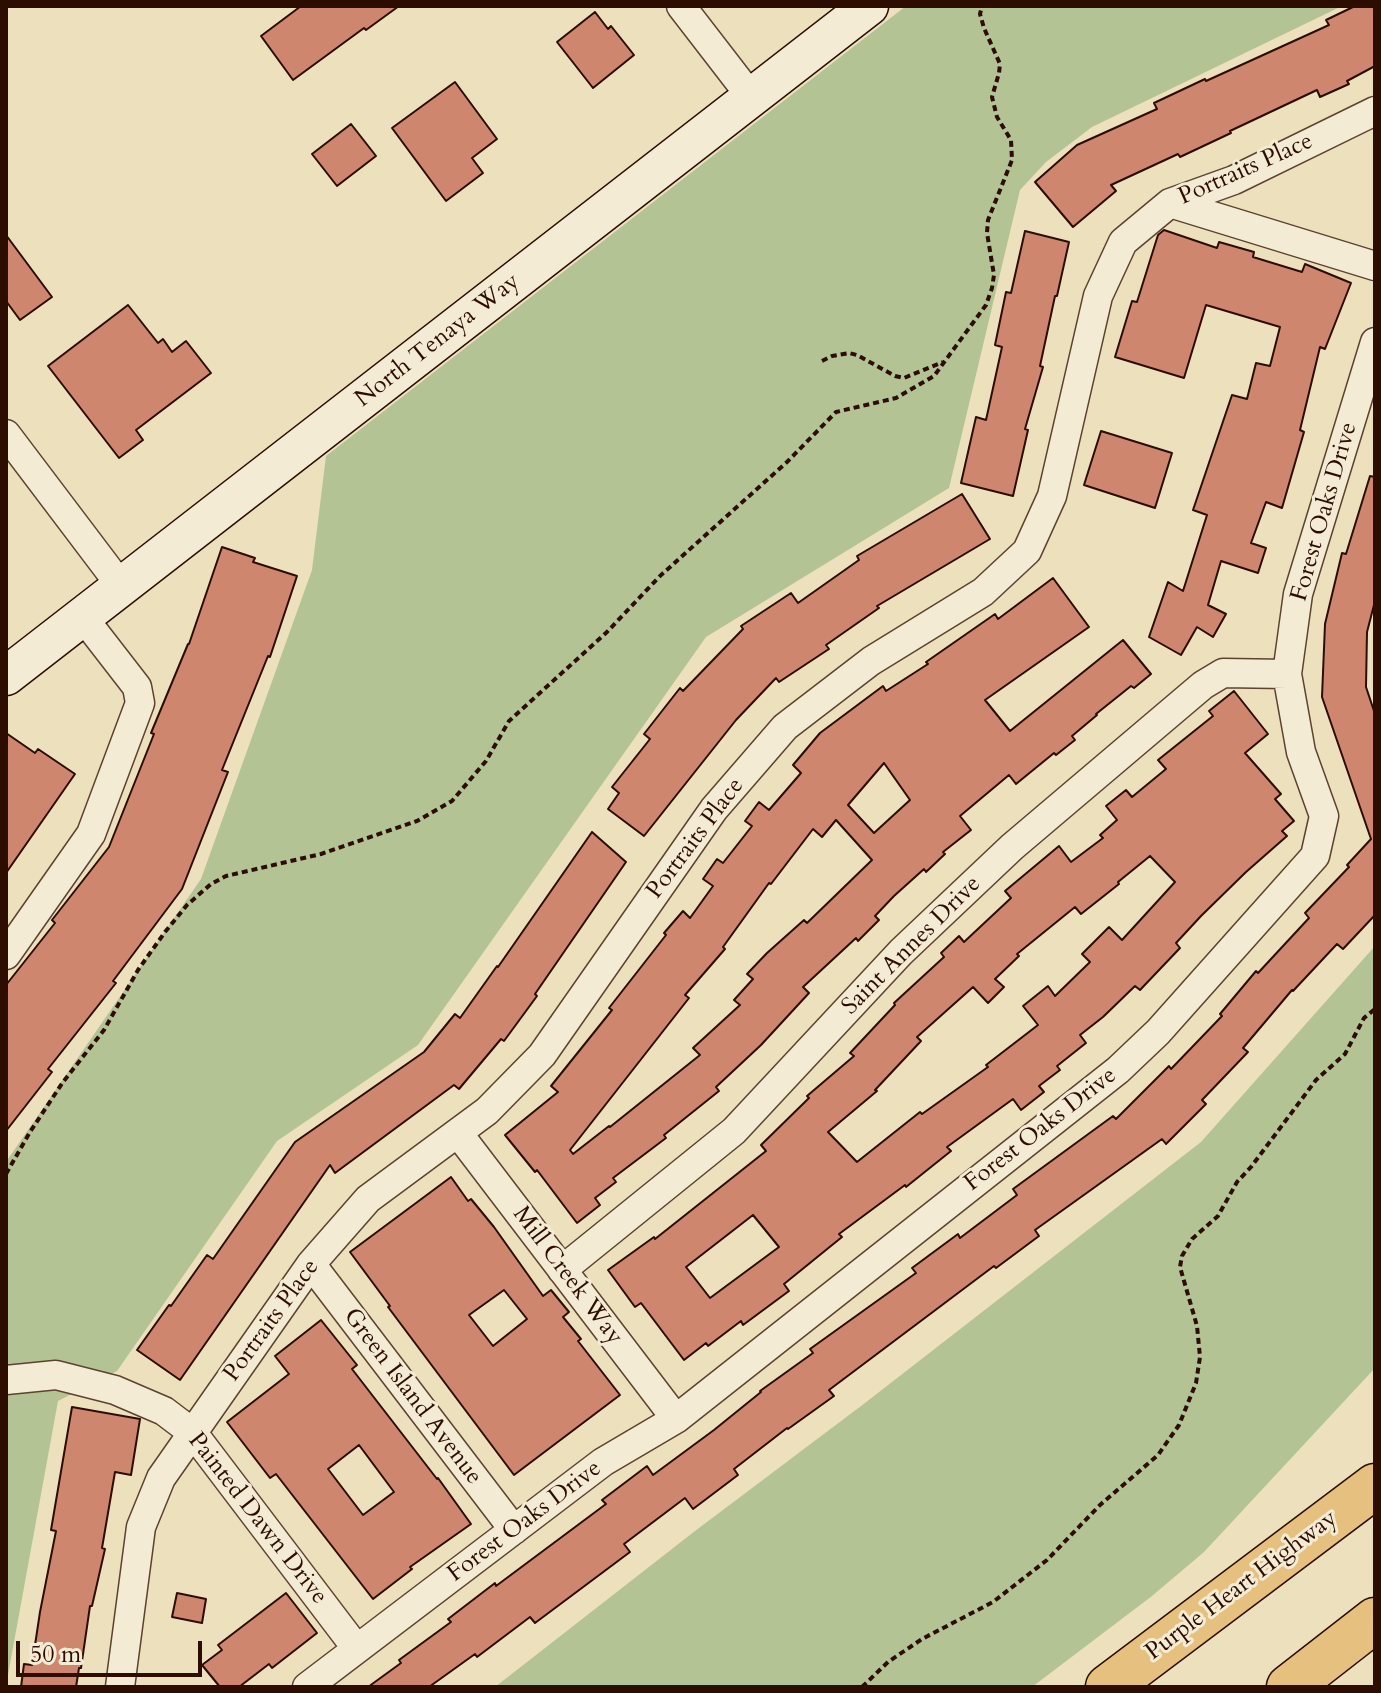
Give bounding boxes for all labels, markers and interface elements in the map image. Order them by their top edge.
street label: Portraits Place [1174,128,1318,212]
street label: North Tenaya Way [350,268,526,414]
street label: Forest Oaks Drive [1286,419,1364,605]
street label: Portraits Place [641,773,751,905]
street label: Saint Annes Drive [837,871,987,1021]
street label: Forest Oaks Drive [959,1062,1123,1198]
street label: Mill Creek Way [506,1201,628,1351]
street label: Portraits Place [218,1254,326,1388]
street label: Green Island Avenue [336,1303,488,1491]
street label: Painted Dawn Drive [181,1427,333,1611]
street label: Forest Oaks Drive [443,1455,607,1589]
street label: Purple Heart Highway [1141,1505,1343,1667]
scale bar [20,1625,206,1675]
text: 50 m [30,1638,81,1671]

